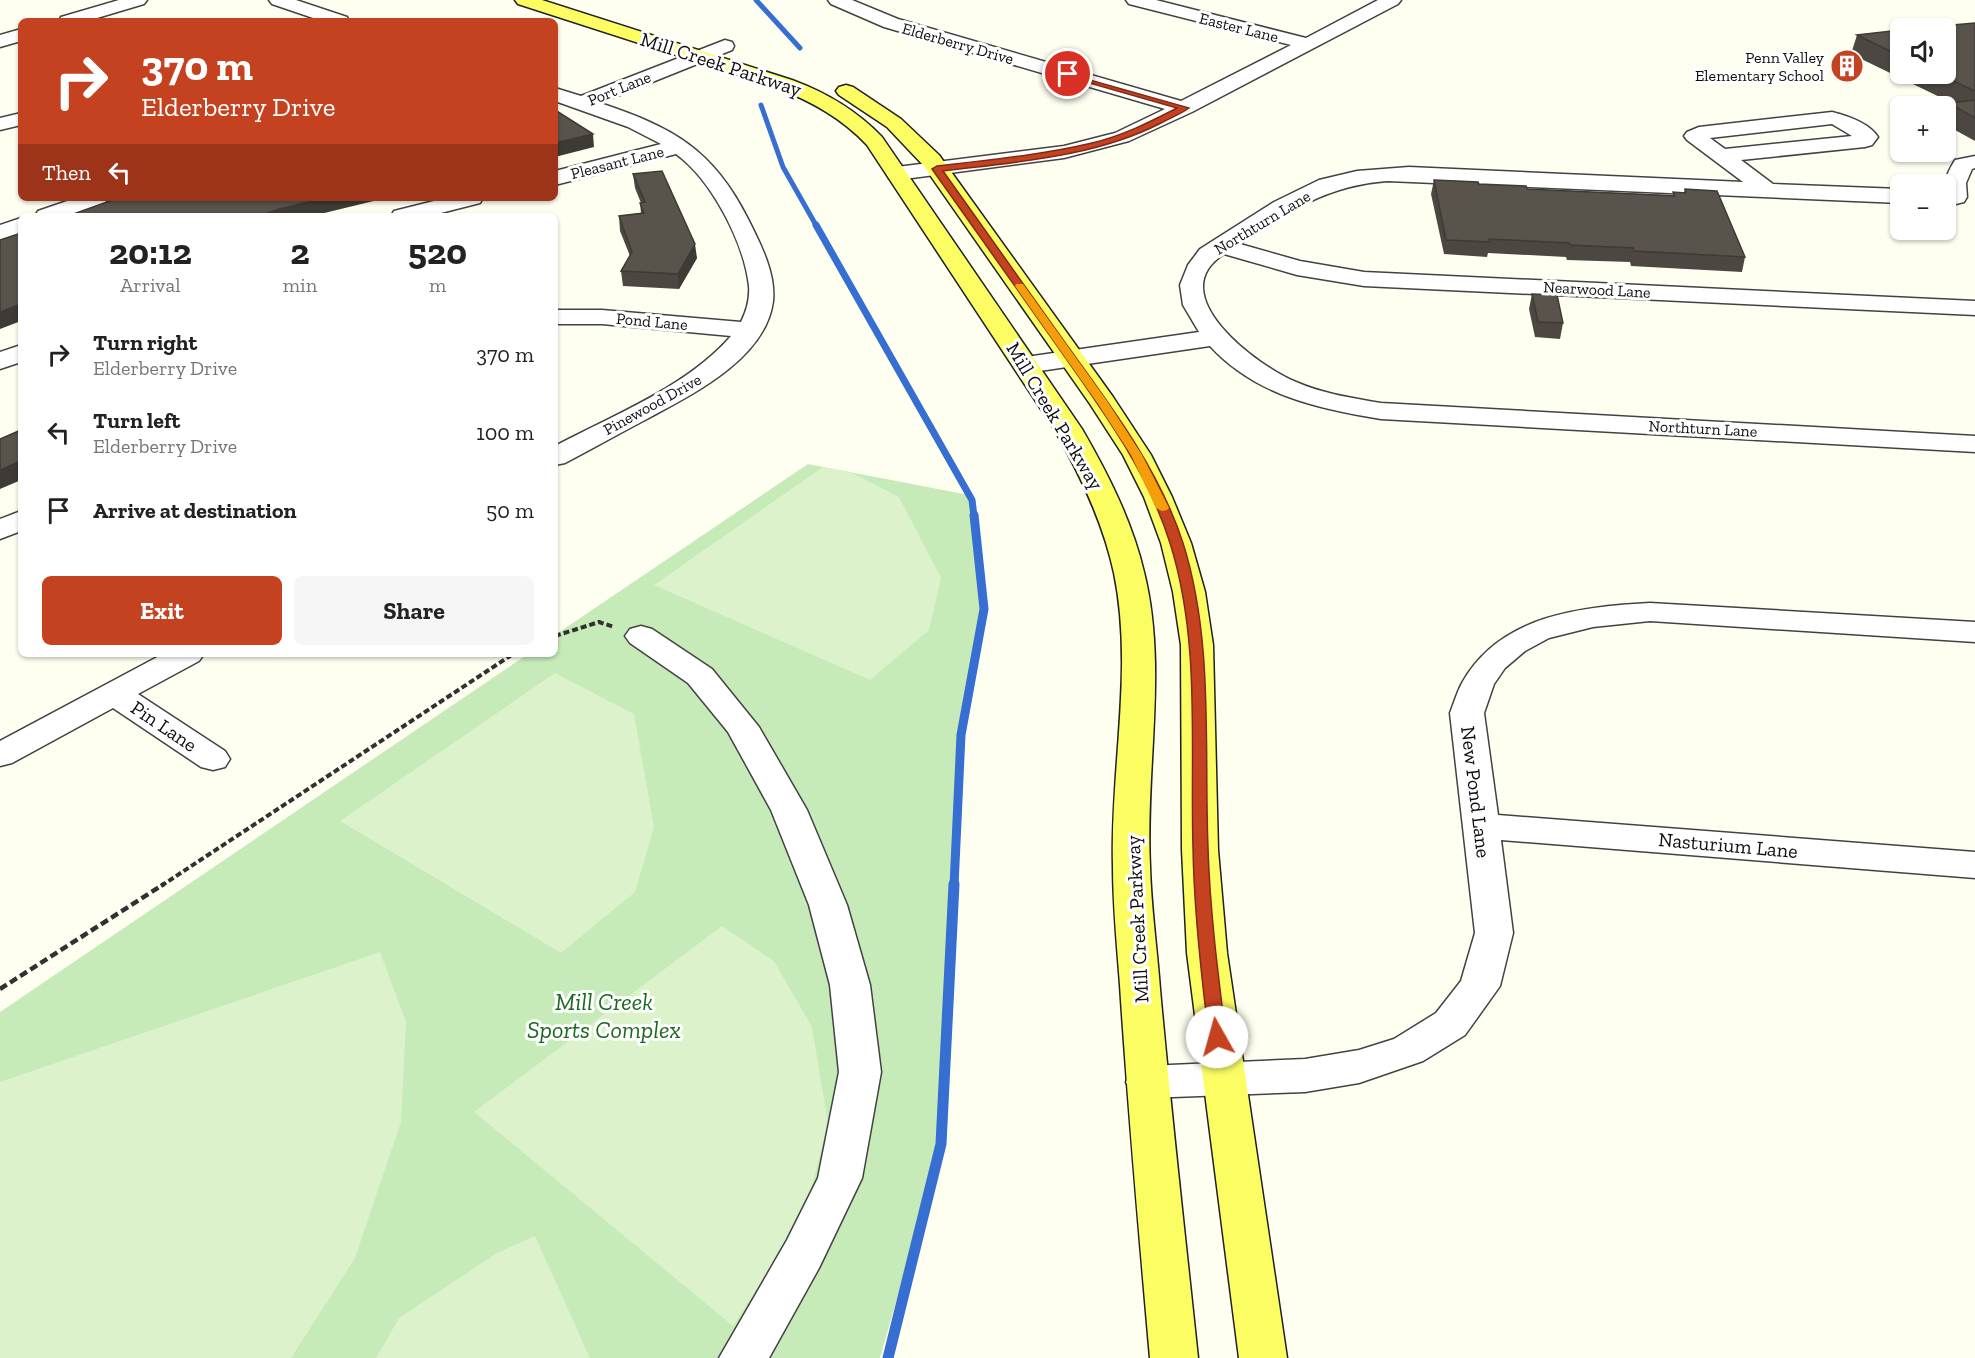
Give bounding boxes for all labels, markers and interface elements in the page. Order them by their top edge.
street label: Easter Lane [1197,8,1280,46]
street label: Elderberry Drive [900,18,1016,69]
map controls [1890,18,1956,240]
button: sound [1890,18,1956,84]
street label: Mill Creek Parkway [637,27,805,102]
text: 370 m [141,40,253,91]
icon: right [42,42,120,120]
pin [1042,48,1093,99]
place label: Penn Valley Elementary School [1695,48,1825,85]
building icon: Penn Valley Elementary School [1829,48,1865,84]
icon: arrive [1051,57,1084,90]
street label: Port Lane [585,67,654,110]
text: Elderberry Drive [141,91,336,123]
button: + [1890,96,1956,162]
street label: Pleasant Lane [569,142,666,183]
icon: left [103,156,136,189]
text: Then [42,159,91,186]
button: − [1890,174,1956,240]
street label: Northturn Lane [1211,186,1314,259]
text: 20:12 [109,230,192,273]
text: 2 [290,230,310,273]
text: 520 [408,230,467,273]
text: Arrival [120,273,181,297]
text: min [283,273,317,297]
text: m [429,273,446,297]
street label: Nearwood Lane [1543,277,1651,302]
street label: Pond Lane [615,309,689,334]
text: Turn right [93,329,197,356]
icon: right [42,338,75,371]
street label: Mill Creek Parkway [1001,338,1109,495]
text: 370 m [476,341,534,368]
text: Elderberry Drive [93,356,237,380]
street label: Pinewood Drive [600,370,704,439]
text: Turn left [93,407,180,434]
icon: left [42,416,75,449]
street label: Northturn Lane [1648,416,1758,441]
text: 100 m [476,419,534,446]
text: Elderberry Drive [93,434,237,458]
icon: arrive [42,494,75,527]
text: Arrive at destination [93,497,296,524]
text: 50 m [486,497,534,524]
button: Exit [42,576,282,645]
button: Share [294,576,534,645]
street label: Pin Lane [126,695,202,757]
street label: New Pond Lane [1456,725,1496,859]
street label: Nasturium Lane [1657,827,1799,863]
street label: Mill Creek Parkway [1121,834,1153,1003]
park label: Mill Creek Sports Complex [527,987,681,1044]
position arrow [1185,1005,1249,1069]

